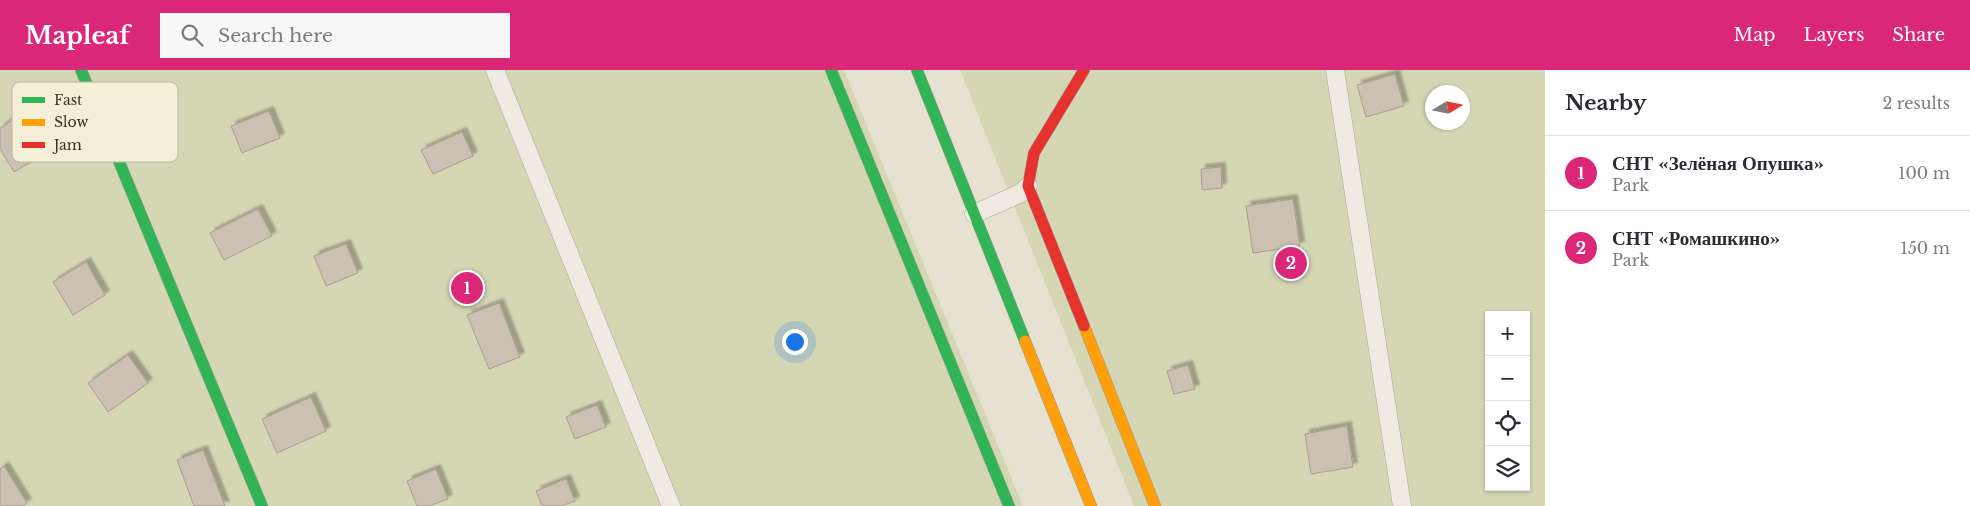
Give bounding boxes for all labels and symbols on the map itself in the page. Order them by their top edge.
legend [12,82,178,162]
north arrow [1425,85,1470,130]
text: Fast [54,91,83,109]
text: Slow [54,113,88,131]
text: Jam [52,136,82,154]
pin: 2 [1275,244,1307,282]
pin: 1 [451,269,483,307]
your location [782,329,808,355]

